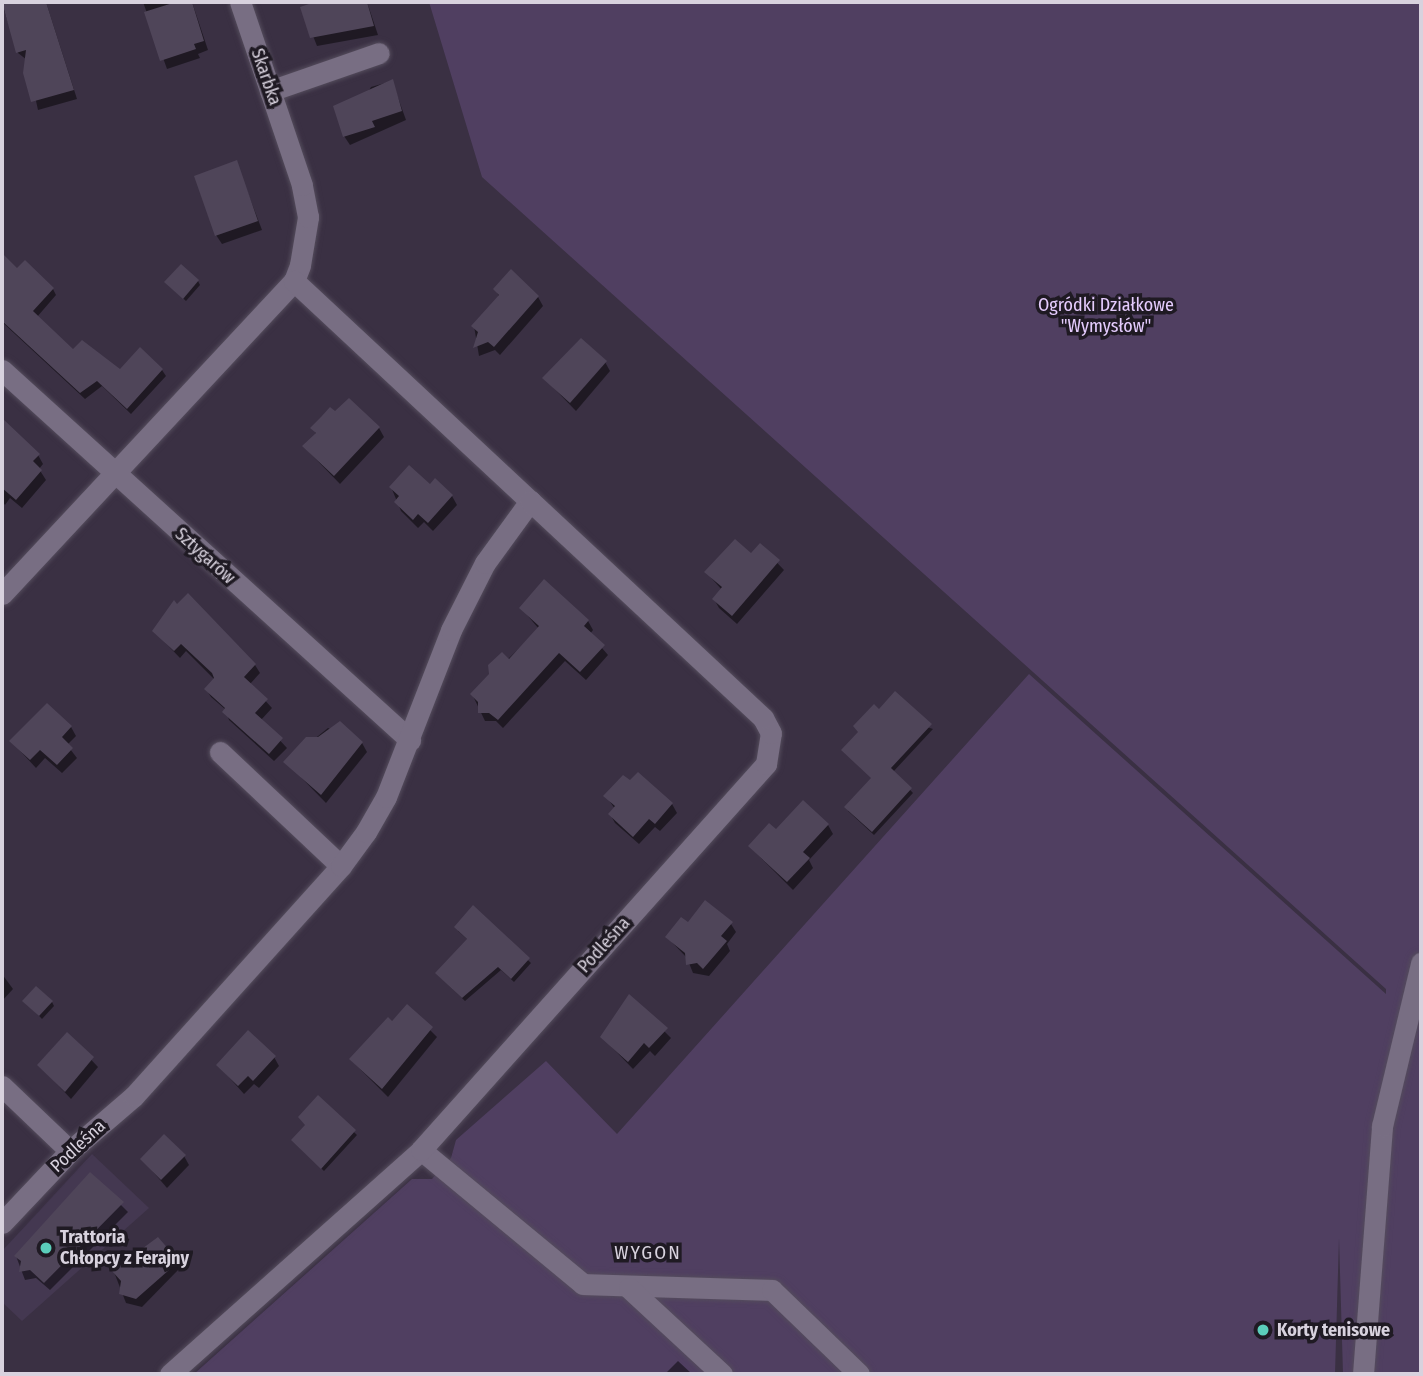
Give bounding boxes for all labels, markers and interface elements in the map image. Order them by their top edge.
street label: Skarbka [246,46,286,108]
park label: Ogródki Działkowe "Wymysłów" [1038,295,1174,338]
street label: Sztygarów [170,523,240,589]
street label: Podleśna [573,913,635,977]
street label: Podleśna [46,1115,110,1177]
place label: Trattoria Chłopcy z Ferajny [60,1227,189,1270]
marker: Trattoria Chłopcy z Ferajny [38,1240,54,1256]
district label: WYGON [615,1242,681,1264]
place label: Korty tenisowe [1277,1319,1390,1341]
marker: Korty tenisowe [1255,1322,1271,1338]

